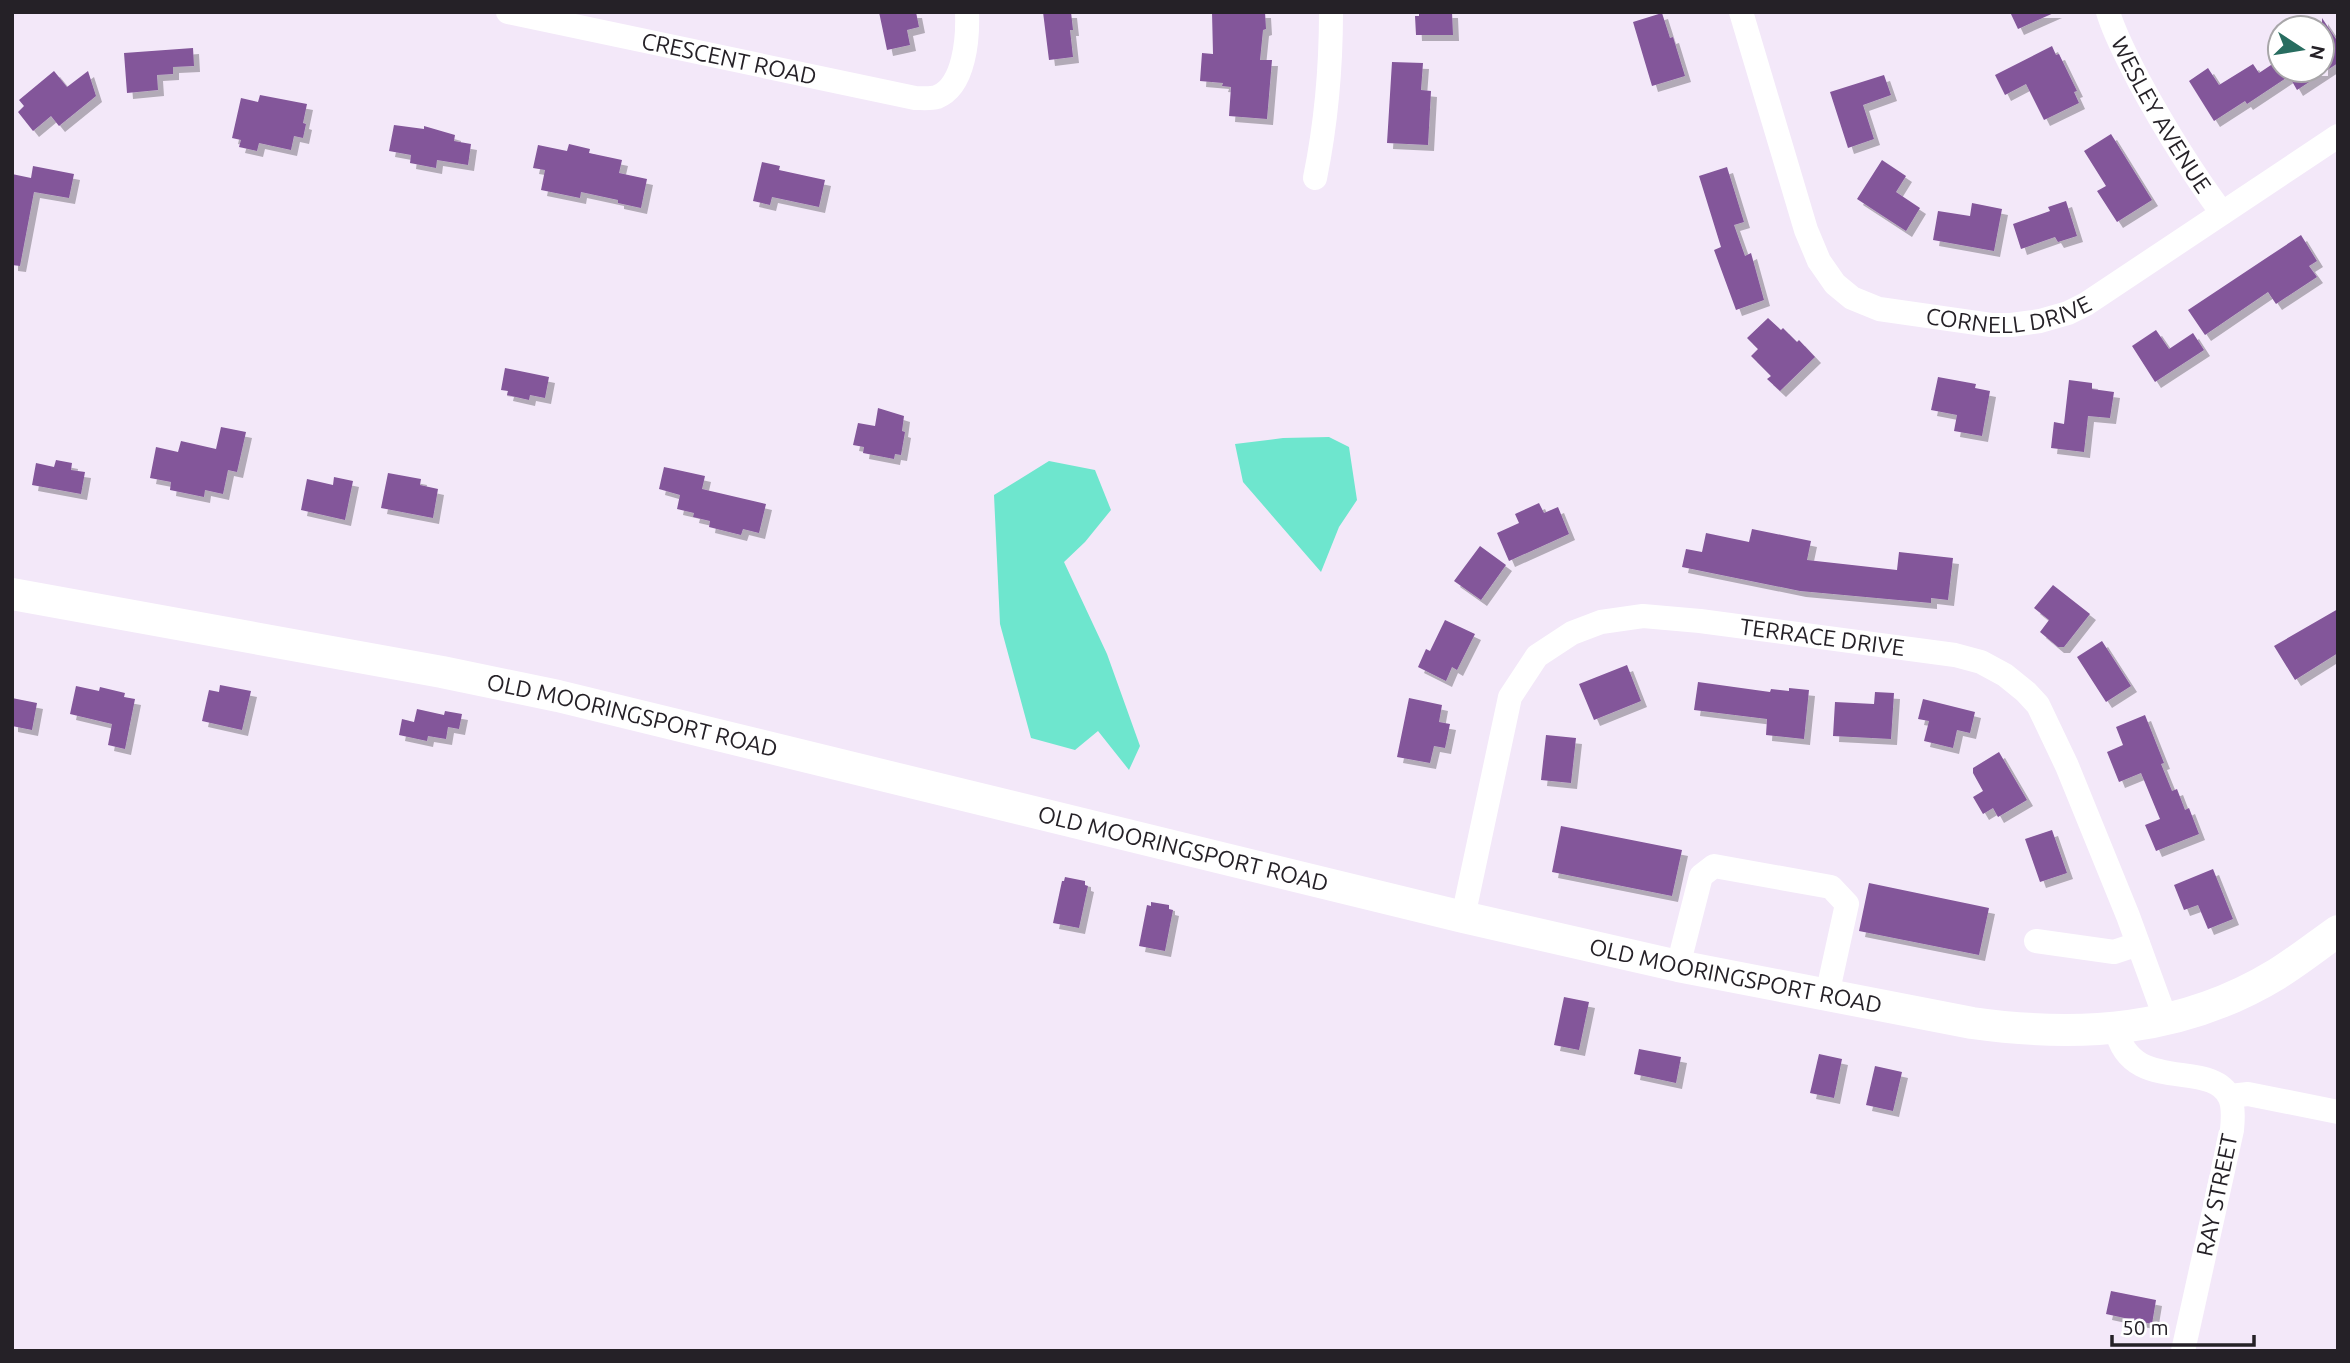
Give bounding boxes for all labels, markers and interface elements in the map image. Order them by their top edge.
north arrow [2266,14,2336,84]
street label: CRESCENT ROAD [640,28,819,89]
street label: WESLEY AVENUE [2107,33,2216,197]
text: N [2305,43,2330,62]
street label: CORNELL DRIVE [1924,291,2095,337]
street label: TERRACE DRIVE [1738,613,1906,660]
street label: OLD MOORINGSPORT ROAD [485,669,780,761]
street label: OLD MOORINGSPORT ROAD [1036,801,1331,896]
street label: OLD MOORINGSPORT ROAD [1587,933,1884,1017]
street label: RAY STREET [2191,1131,2242,1258]
scale bar [2112,1304,2254,1348]
text: 50 m [2122,1315,2169,1339]

